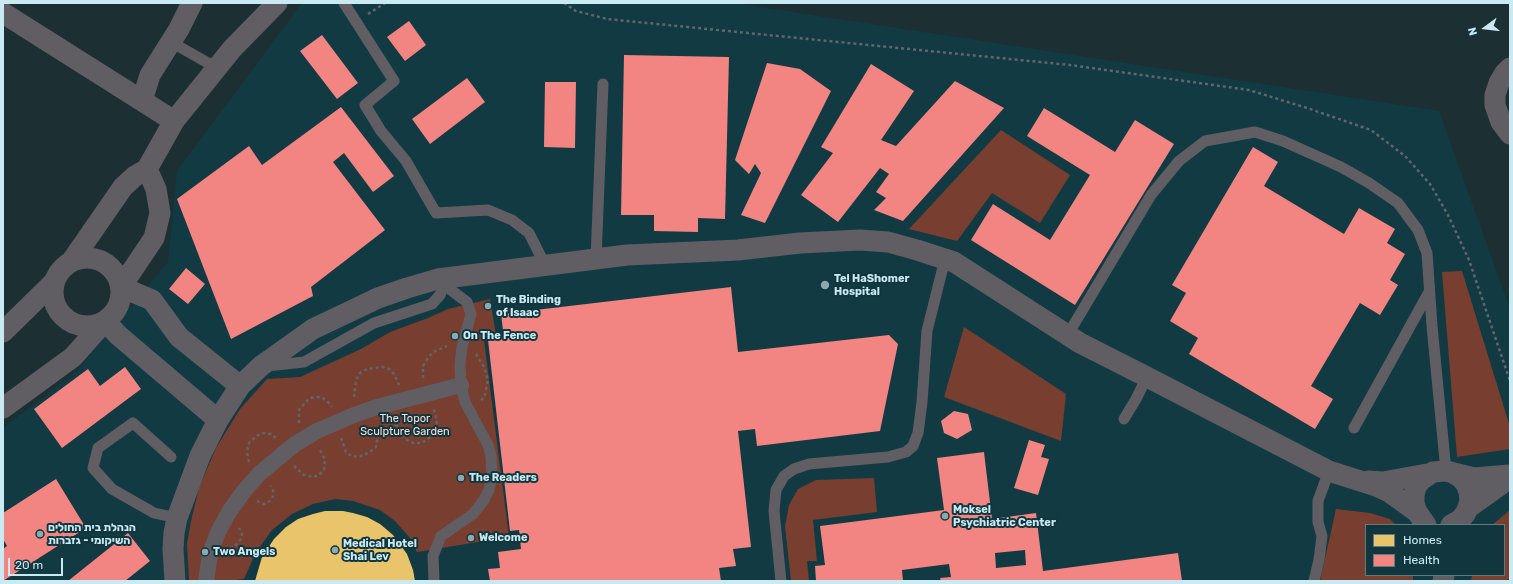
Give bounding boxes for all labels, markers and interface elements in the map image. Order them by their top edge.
north arrow [1465,8,1505,48]
text: N [1466,26,1480,37]
place label: Tel HaShomer Hospital [834,272,909,298]
marker: Tel HaShomer Hospital [819,279,831,291]
place label: The Binding of Isaac [496,293,561,319]
marker: The Binding of Isaac [483,301,493,311]
place label: On The Fence [463,329,536,343]
marker: On The Fence [450,331,460,341]
park label: The Topor Sculpture Garden [360,412,450,438]
place label: The Readers [469,471,537,485]
marker: The Readers [456,473,466,483]
place label: Moksel Psychiatric Center [953,503,1056,529]
marker: Moksel Psychiatric Center [940,511,950,521]
place label: הנהלת בית החולים השיקומי - גזברות [48,521,136,547]
legend [1365,524,1505,576]
marker: הנהלת בית החולים השיקומי - גזברות [35,529,45,539]
place label: Welcome [479,531,527,545]
marker: Welcome [466,533,476,543]
text: Homes [1403,533,1442,547]
place label: Medical Hotel Shai Lev [343,537,417,563]
place label: Two Angels [213,545,275,559]
marker: Medical Hotel Shai Lev [330,545,340,555]
marker: Two Angels [200,547,210,557]
scale bar [10,550,65,576]
text: Health [1403,553,1440,567]
text: 20 m [15,558,43,572]

